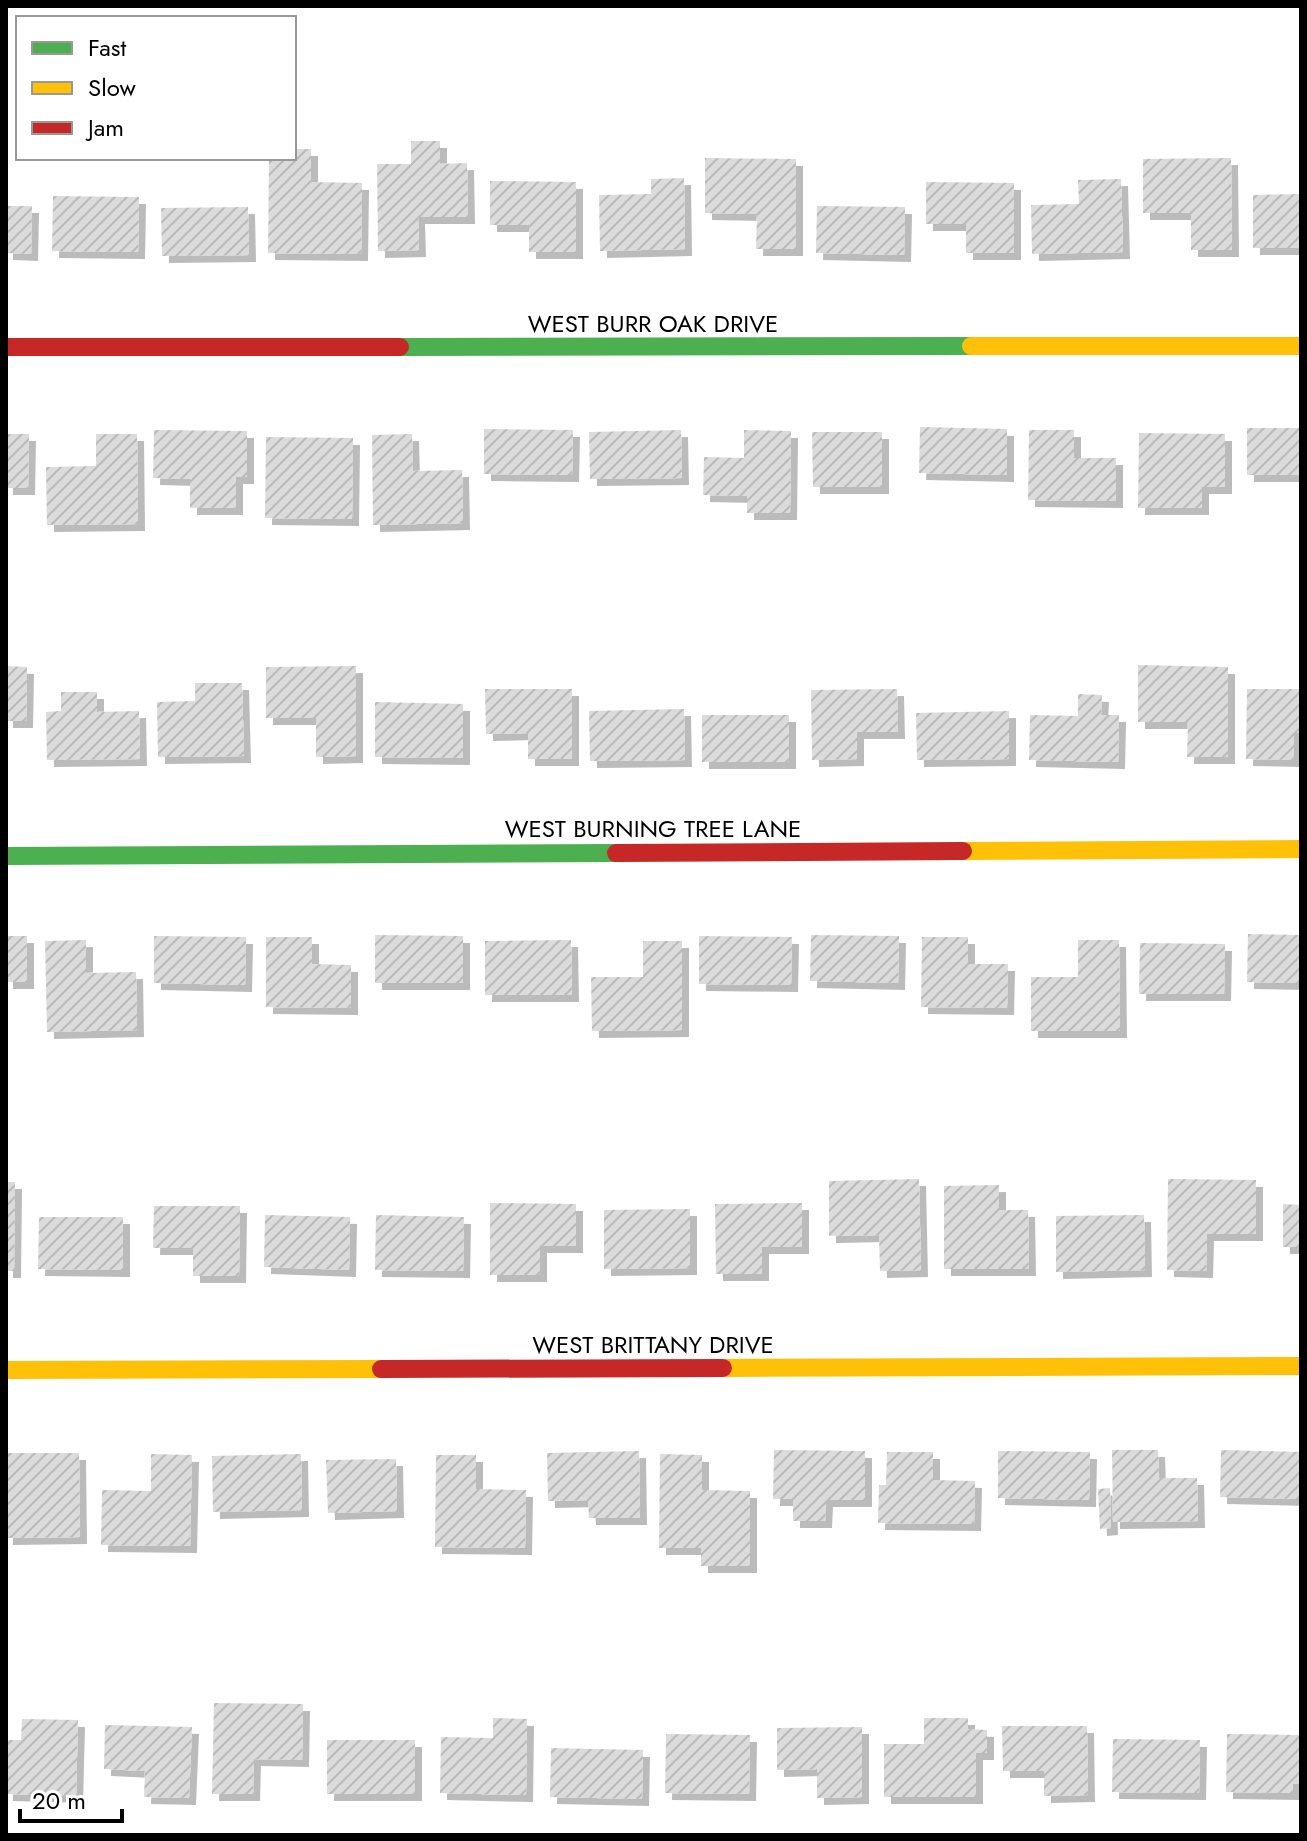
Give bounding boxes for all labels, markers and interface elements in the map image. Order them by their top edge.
legend [16,16,296,160]
text: Fast [88,30,126,65]
text: Slow [88,70,136,105]
text: Jam [85,110,124,145]
street label: WEST BURR OAK DRIVE [528,306,778,341]
street label: WEST BURNING TREE LANE [505,811,801,846]
street label: WEST BRITTANY DRIVE [532,1327,774,1362]
scale bar [20,1773,122,1823]
text: 20 m [32,1783,86,1818]

